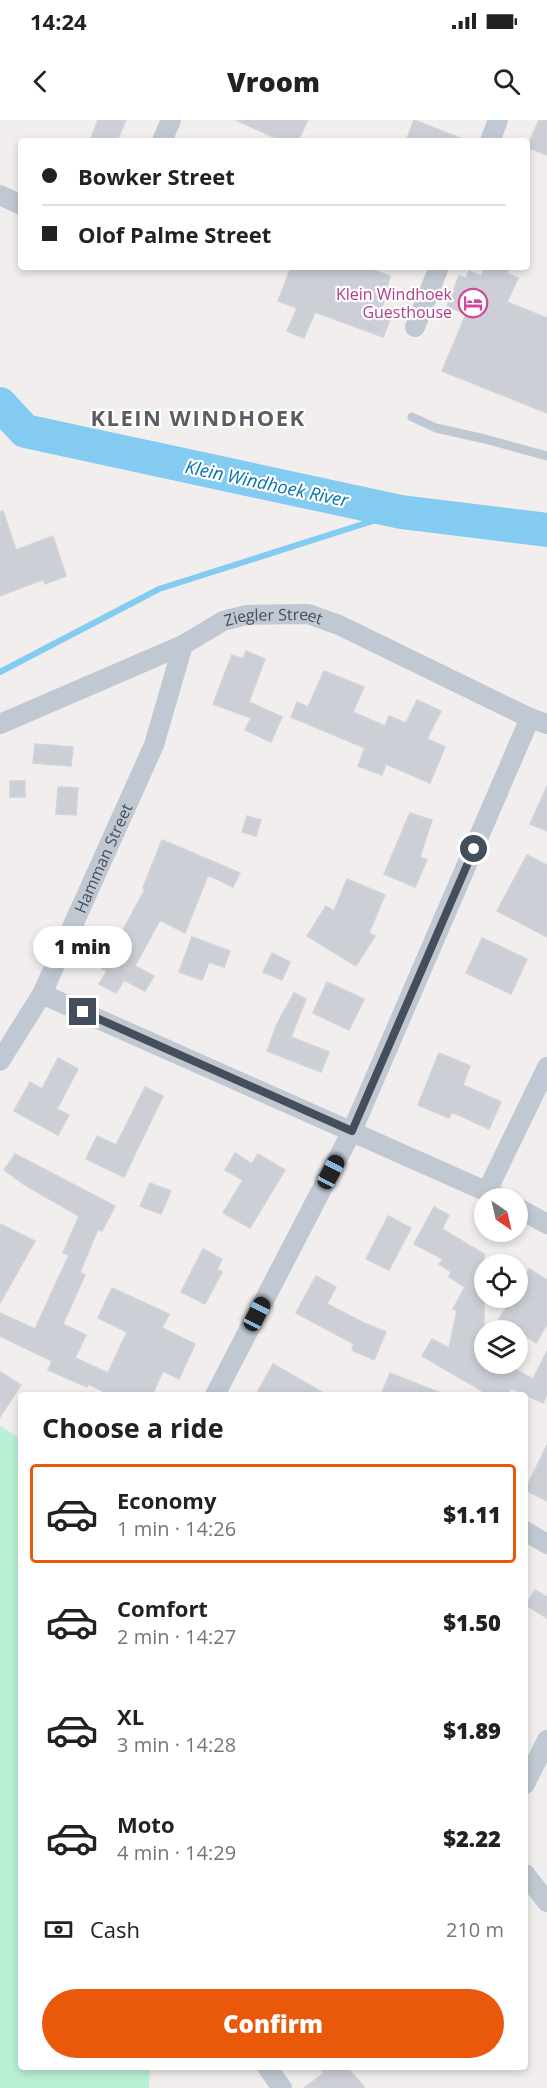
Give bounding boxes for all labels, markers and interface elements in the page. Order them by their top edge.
text: 14:24 [30,6,87,36]
text: Vroom [227,63,320,100]
icon: back [24,65,57,98]
icon: search [490,65,523,98]
text: Bowker Street [78,161,235,191]
text: Olof Palme Street [78,219,271,249]
place label: Klein Windhoek Guesthouse [336,283,453,323]
hotel icon: Klein Windhoek Guesthouse [457,287,489,319]
district label: KLEIN WINDHOEK [90,402,306,432]
water label: Klein Windhoek River [183,454,352,512]
street label: Ziegler Street [222,603,326,631]
street label: Hamman Street [69,800,137,916]
route start [460,835,487,862]
callout: 1 min [34,925,132,967]
text: 1 min [54,933,111,960]
route end [69,998,96,1025]
car [315,1152,347,1192]
north arrow [474,1188,528,1242]
map controls [474,1188,528,1374]
button: locate [474,1254,528,1308]
car [241,1294,273,1334]
button: layers [474,1320,528,1374]
text: Choose a ride [42,1409,224,1446]
text: Economy [117,1485,216,1515]
icon: car [45,1487,99,1541]
text: $1.11 [443,1499,501,1529]
text: 1 min · 14:26 [117,1515,236,1542]
text: Comfort [117,1593,208,1623]
icon: car [45,1595,99,1649]
text: $1.50 [443,1607,501,1637]
text: 2 min · 14:27 [117,1623,236,1650]
text: XL [117,1701,144,1731]
icon: car [45,1703,99,1757]
text: $1.89 [443,1715,501,1745]
text: 3 min · 14:28 [117,1731,236,1758]
text: Moto [117,1809,175,1839]
icon: car [45,1811,99,1865]
text: $2.22 [443,1823,501,1853]
text: 4 min · 14:29 [117,1839,236,1866]
icon: cash [42,1913,75,1946]
text: Cash [90,1914,140,1944]
text: 210 m [446,1916,504,1943]
button: Confirm [42,1989,504,2058]

